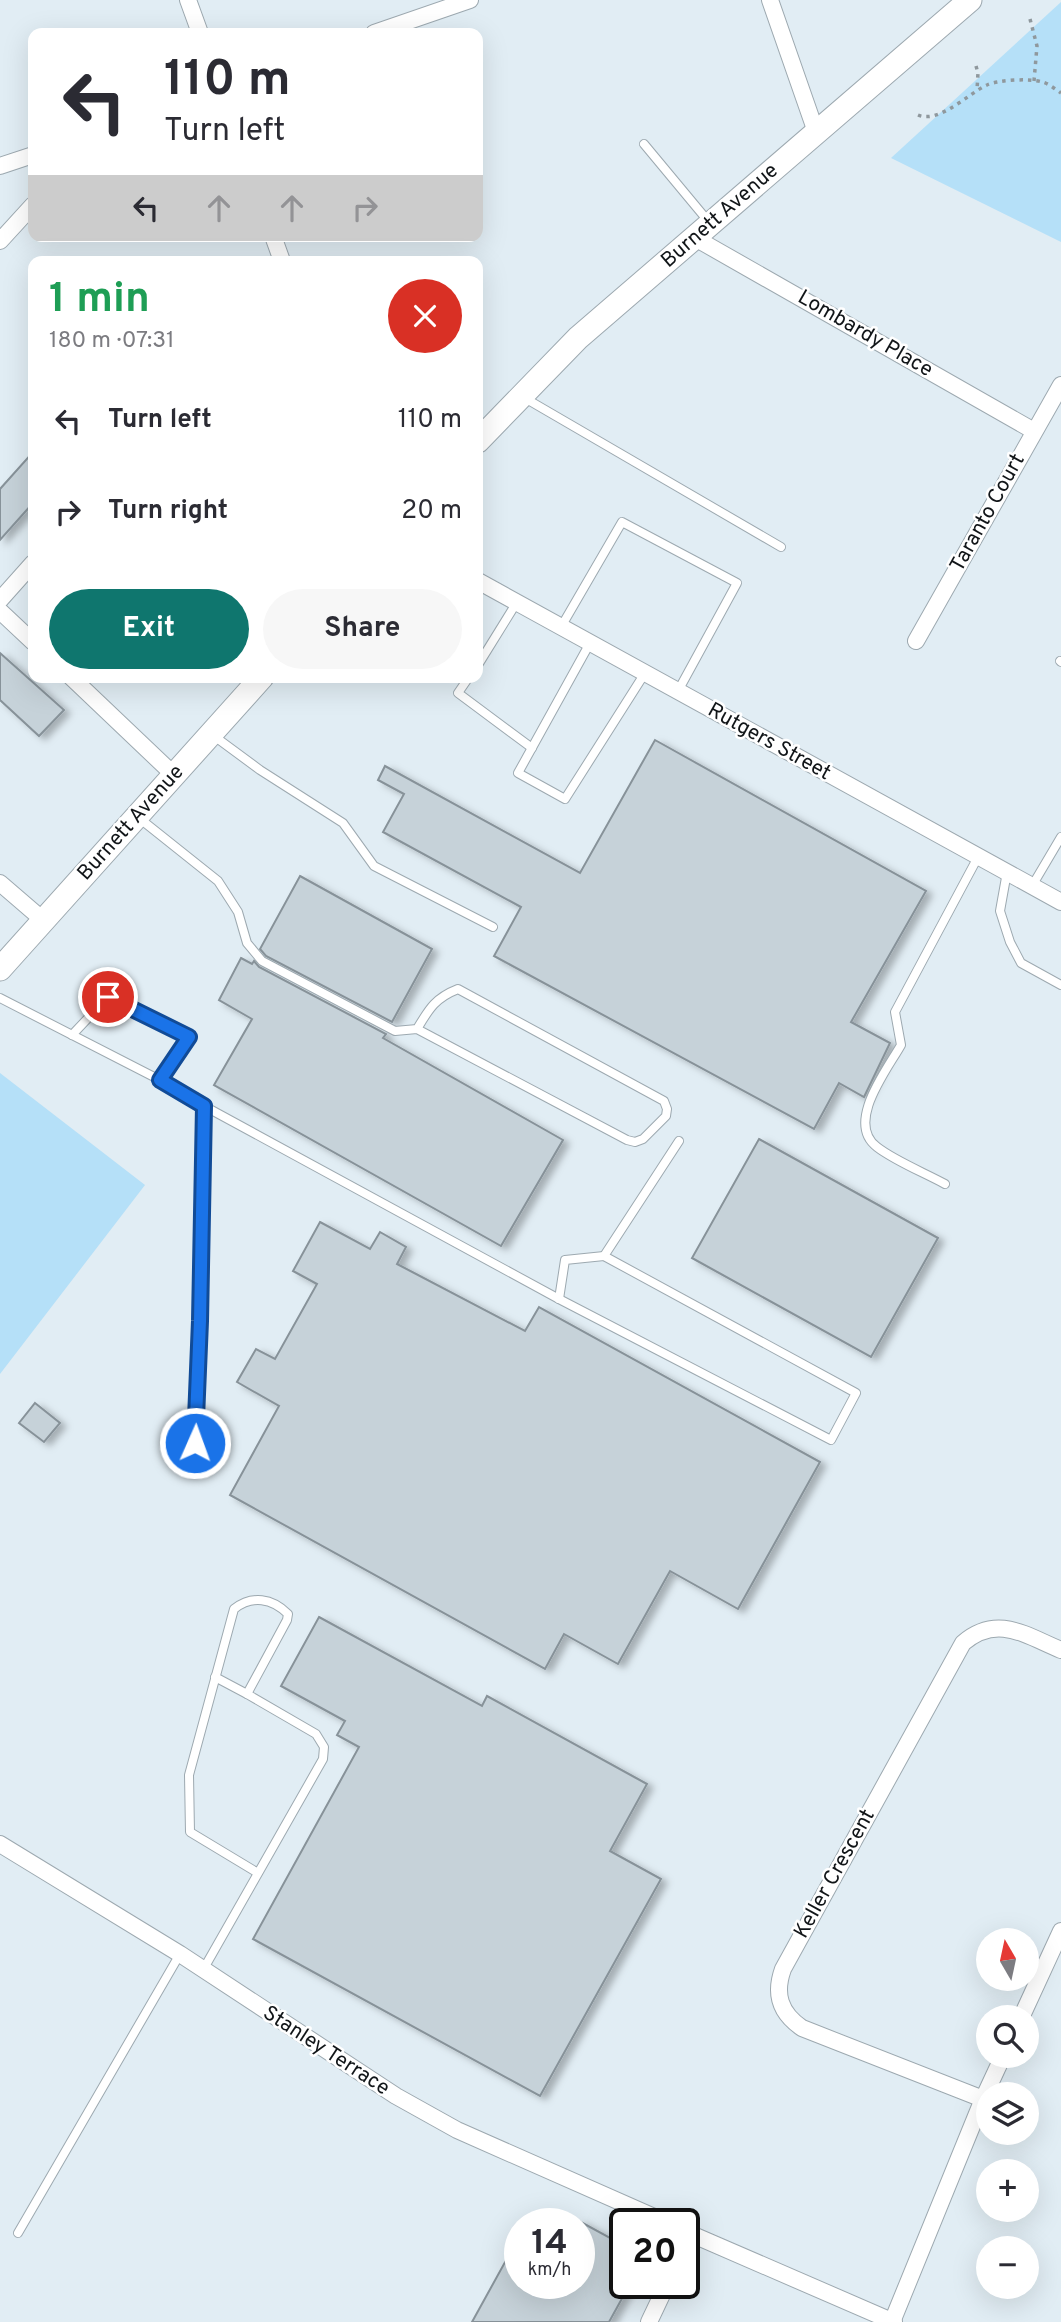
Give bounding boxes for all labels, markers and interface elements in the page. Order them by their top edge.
text: 110 m [164,51,291,113]
icon: left [49,56,140,147]
text: Turn left [164,112,285,152]
street label: Burnett Avenue [656,158,784,274]
icon: left [127,189,165,227]
icon: ahead [200,189,238,227]
icon: ahead [273,189,311,227]
icon: right [346,189,384,227]
text: 1 min [49,274,150,327]
button: close [388,279,462,353]
street label: Lombardy Place [792,284,938,384]
text: 180 m · 07:31 [49,327,175,356]
icon: left [49,402,87,440]
text: Turn left [108,404,212,437]
text: 110 m [398,404,462,437]
street label: Taranto Court [944,449,1032,577]
icon: right [49,493,87,531]
text: Turn right [108,495,228,528]
text: 20 m [401,495,462,528]
button: Exit [49,589,249,669]
button: Share [263,589,462,669]
street label: Rutgers Street [703,697,835,787]
street label: Burnett Avenue [72,759,190,887]
pin [78,967,138,1027]
icon: arrive [89,978,127,1016]
position arrow [158,1406,232,1480]
street label: Keller Crescent [788,1805,882,1943]
north arrow [976,1928,1040,1992]
map controls [976,1928,1039,2299]
street label: Stanley Terrace [257,2000,395,2102]
button: search [976,2005,1039,2068]
button: layers [976,2082,1039,2145]
button: + [976,2159,1039,2222]
speed limit sign: 20 [609,2208,700,2299]
text: 14 [531,2222,568,2266]
button: − [976,2236,1039,2299]
text: km/h [528,2259,571,2282]

